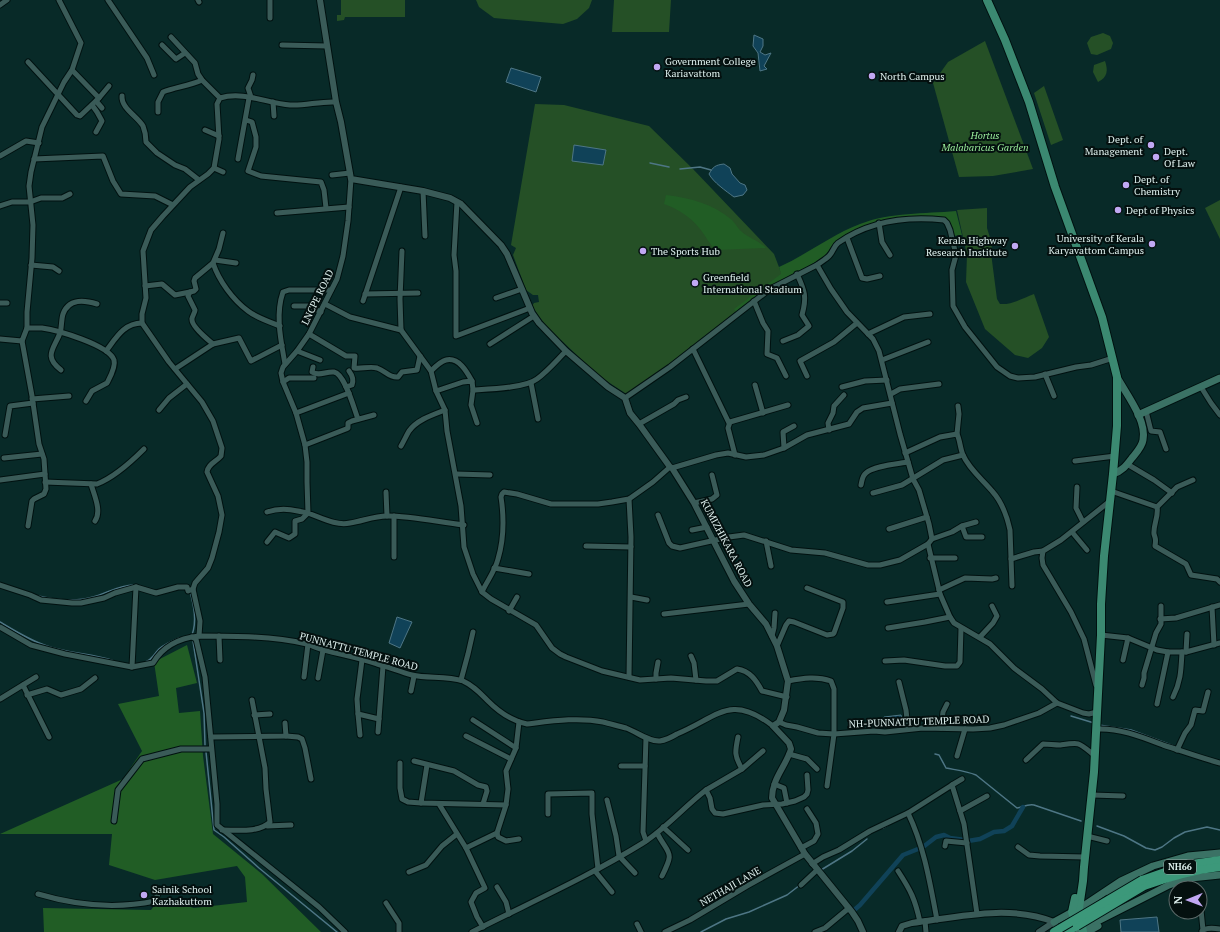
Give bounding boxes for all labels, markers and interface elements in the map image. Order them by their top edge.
place label: Government College Kariavattom [665,55,756,80]
marker: Government College Kariavattom [652,62,662,72]
place label: North Campus [880,70,945,83]
marker: North Campus [867,71,877,81]
park label: Hortus Malabaricus Garden [941,129,1028,154]
place label: Dept. of Management [1085,133,1144,158]
marker: Dept. of Management [1146,140,1156,150]
place label: Dept. Of Law [1164,145,1196,170]
marker: Dept. Of Law [1151,152,1161,162]
place label: Dept. of Chemistry [1134,173,1181,198]
marker: Dept. of Chemistry [1121,180,1131,190]
place label: Dept of Physics [1126,204,1194,217]
marker: Dept of Physics [1113,205,1123,215]
place label: University of Kerala Karyavattom Campus [1048,232,1144,257]
place label: Kerala Highway Research Institute [926,234,1008,259]
marker: University of Kerala Karyavattom Campus [1147,239,1157,249]
marker: Kerala Highway Research Institute [1010,241,1020,251]
place label: The Sports Hub [651,245,720,258]
marker: The Sports Hub [638,246,648,256]
street label: LNCPE ROAD [298,267,337,327]
place label: Greenfield International Stadium [703,271,802,296]
marker: Greenfield International Stadium [690,278,700,288]
street label: KUMIZHIKARA ROAD [698,497,755,589]
street label: PUNNATTU TEMPLE ROAD [298,629,420,674]
street label: NH-PUNNATTU TEMPLE ROAD [848,713,990,730]
road number: NH66 [1164,860,1196,874]
street label: NETHAJI LANE [697,864,763,909]
north arrow [1168,880,1208,920]
place label: Sainik School Kazhakuttom [152,883,212,908]
marker: Sainik School Kazhakuttom [139,890,149,900]
text: N [1171,895,1185,904]

